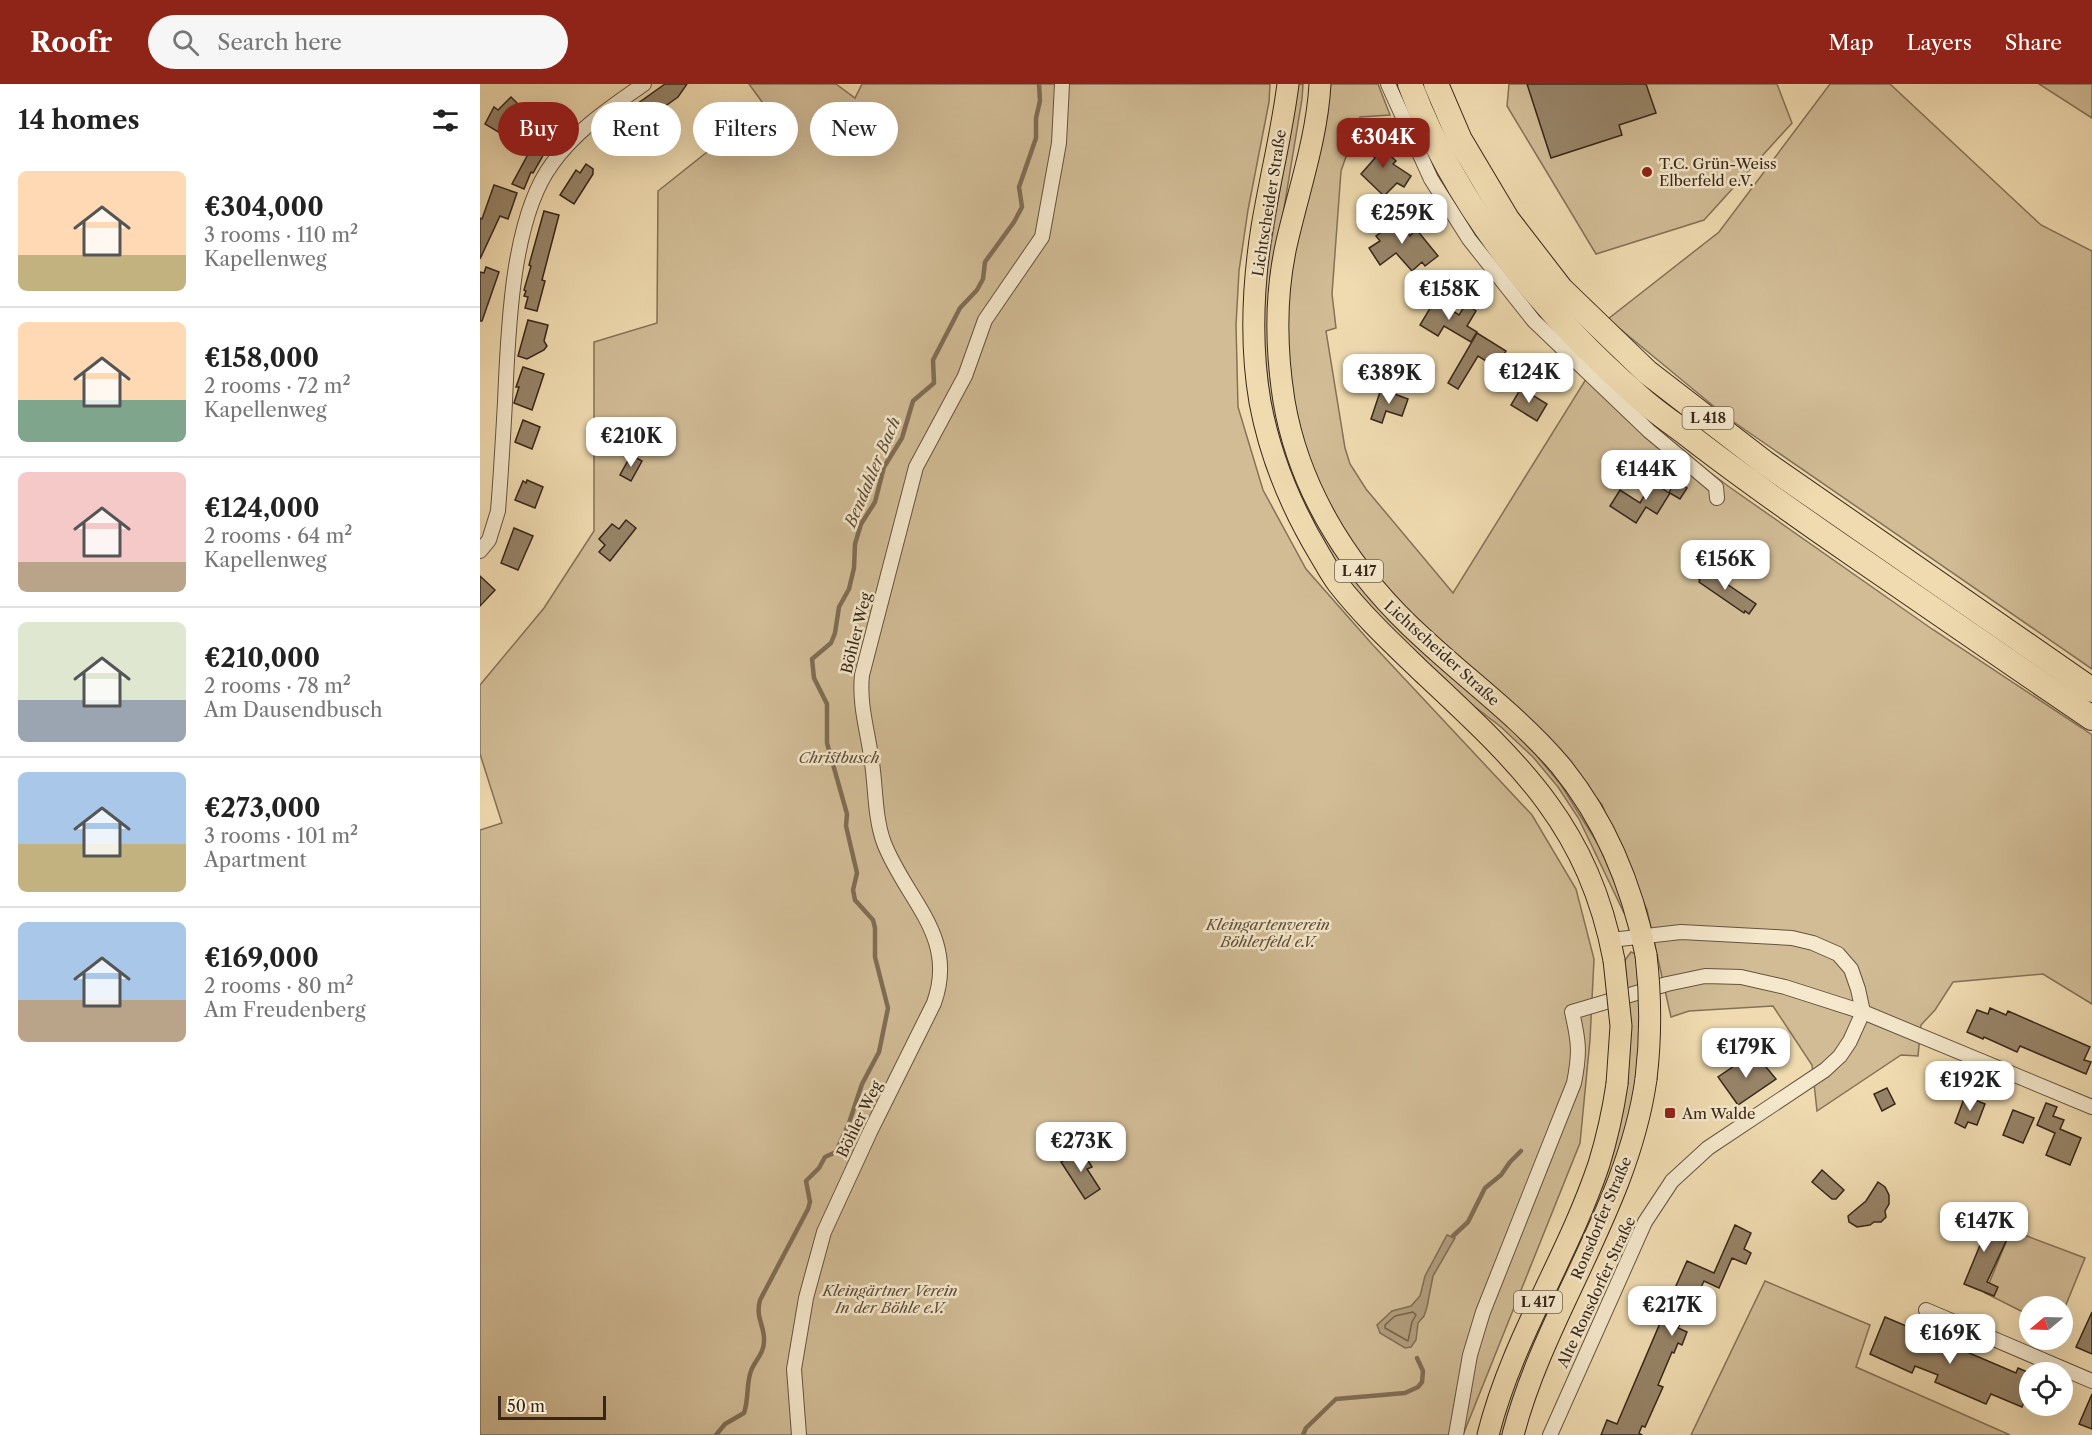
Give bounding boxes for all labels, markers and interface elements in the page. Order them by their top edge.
search box [148,15,568,69]
text: Roofr [30,25,112,59]
icon: search [169,26,202,59]
text: Search here [217,29,342,56]
text: Map [1829,30,1874,55]
text: Layers [1907,30,1972,55]
text: Share [2005,30,2062,55]
chip: Buy [498,102,579,156]
chip: Rent [591,102,681,156]
chip: Filters [693,102,798,156]
chip: New [810,102,898,156]
text: 14 homes [18,104,140,136]
icon: filters [429,104,462,137]
pin: €304K [1341,118,1425,169]
text: €304K [1351,125,1415,149]
street label: Lichtscheider Straße [1248,128,1290,278]
place label: T.C. Grün-Weiss Elberfeld e.V. [1659,154,1777,190]
marker: T.C. Grün-Weiss Elberfeld e.V. [1640,165,1654,179]
text: €304,000 [204,191,324,223]
pin: €259K [1360,194,1444,245]
icon: home [66,195,138,267]
text: €259K [1370,201,1434,225]
text: 3 rooms · 110 m² [204,223,358,247]
text: Kapellenweg [204,247,327,271]
pin: €158K [1407,270,1491,321]
text: €158K [1418,277,1480,301]
text: €158,000 [204,342,319,374]
icon: home [66,346,138,418]
pin: €124K [1487,353,1571,404]
pin: €389K [1347,354,1431,405]
text: €124K [1498,360,1560,384]
text: €389K [1357,361,1421,385]
text: 2 rooms · 72 m² [204,374,351,398]
text: Kapellenweg [204,398,327,422]
road number: L 418 [1682,407,1734,429]
water label: Bendahler Bach [839,414,904,532]
pin: €210K [589,417,673,468]
text: €210K [600,424,662,448]
pin: €144K [1604,450,1688,501]
text: €144K [1615,457,1677,481]
text: €124,000 [204,492,320,524]
icon: home [66,496,138,568]
text: 2 rooms · 64 m² [204,524,353,548]
pin: €156K [1683,540,1767,591]
text: €156K [1695,547,1755,571]
text: Kapellenweg [204,548,327,572]
road number: L 417 [1335,560,1383,582]
street label: Böhler Weg [837,590,875,675]
street label: Lichtscheider Straße [1380,596,1504,710]
text: €210,000 [204,642,320,674]
icon: home [66,646,138,718]
text: 2 rooms · 78 m² [204,674,351,698]
text: Am Dausendbusch [204,698,383,722]
park label: Christbusch [799,748,879,767]
text: €273,000 [204,792,321,824]
icon: home [66,796,138,868]
text: 3 rooms · 101 m² [204,824,358,848]
text: Apartment [204,848,307,872]
park label: Kleingartenverein Böhlerfeld e.V. [1205,915,1330,951]
text: €169,000 [204,942,319,974]
icon: home [66,946,138,1018]
text: 2 rooms · 80 m² [204,974,354,998]
text: Am Freudenberg [204,998,365,1022]
pin: €179K [1704,1028,1788,1079]
text: €179K [1716,1035,1776,1059]
pin: €192K [1928,1061,2012,1112]
text: €192K [1939,1068,2001,1092]
street label: Böhler Weg [832,1078,886,1160]
place label: Am Walde [1681,1104,1756,1123]
marker: Am Walde [1663,1106,1677,1120]
pin: €273K [1039,1122,1123,1173]
text: €273K [1050,1129,1112,1153]
street label: Ronsdorfer Straße [1567,1154,1635,1282]
pin: €147K [1942,1202,2026,1253]
text: €147K [1954,1209,2014,1233]
street label: Alte Ronsdorfer Straße [1552,1213,1639,1372]
park label: Kleingärtner Verein In der Böhle e.V. [821,1281,958,1317]
pin: €217K [1630,1286,1714,1337]
road number: L 417 [1514,1291,1562,1313]
text: €217K [1642,1293,1702,1317]
north arrow [2019,1296,2073,1350]
map controls [2019,1296,2073,1416]
pin: €169K [1908,1314,1992,1365]
text: €169K [1919,1321,1981,1345]
button: locate [2019,1362,2073,1416]
scale bar [498,1393,606,1420]
text: 50 m [507,1396,545,1416]

